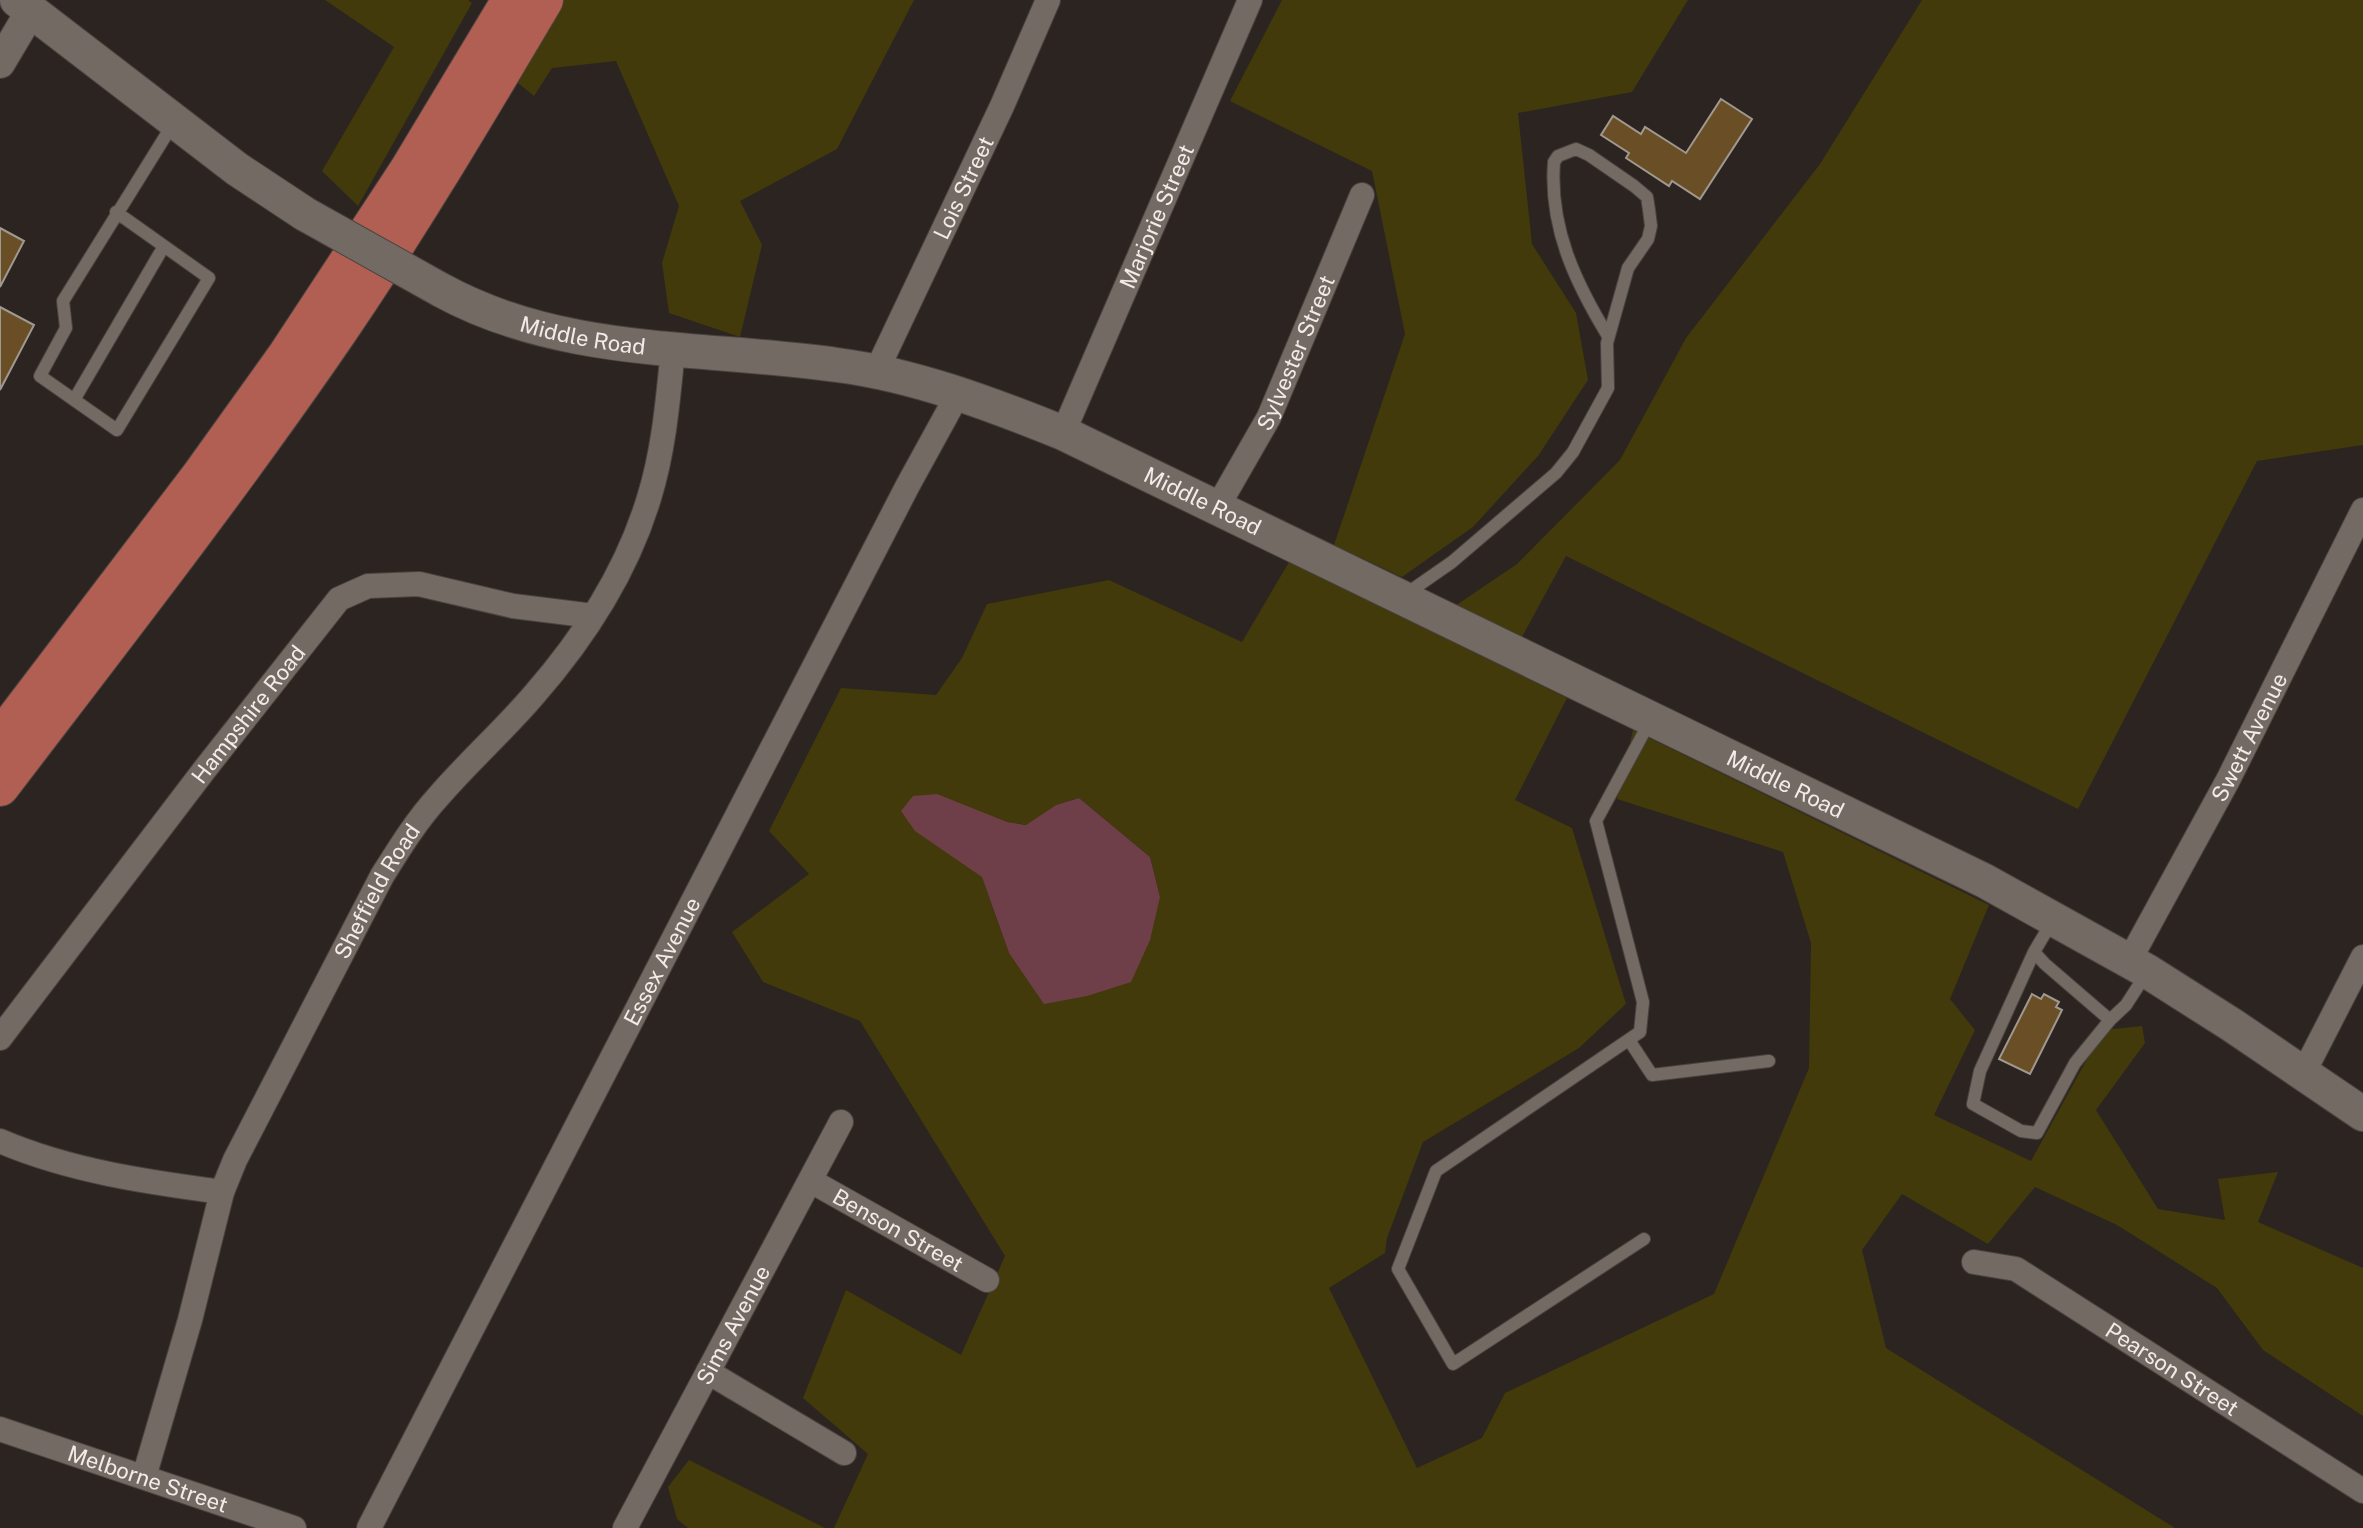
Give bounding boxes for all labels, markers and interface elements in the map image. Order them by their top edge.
street label: Lois Street [928,132,999,243]
street label: Marjorie Street [1114,140,1199,292]
street label: Sylvester Street [1251,271,1340,435]
street label: Middle Road [517,311,647,360]
street label: Middle Road [1140,461,1266,540]
street label: Hampshire Road [186,640,311,788]
street label: Swett Avenue [2206,669,2292,806]
street label: Middle Road [1723,745,1848,824]
street label: Sheffield Road [328,819,425,963]
street label: Essex Avenue [618,893,706,1030]
street label: Benson Street [828,1183,968,1277]
street label: Sims Avenue [691,1261,775,1389]
street label: Pearson Street [2101,1317,2244,1421]
street label: Melborne Street [64,1440,231,1518]

